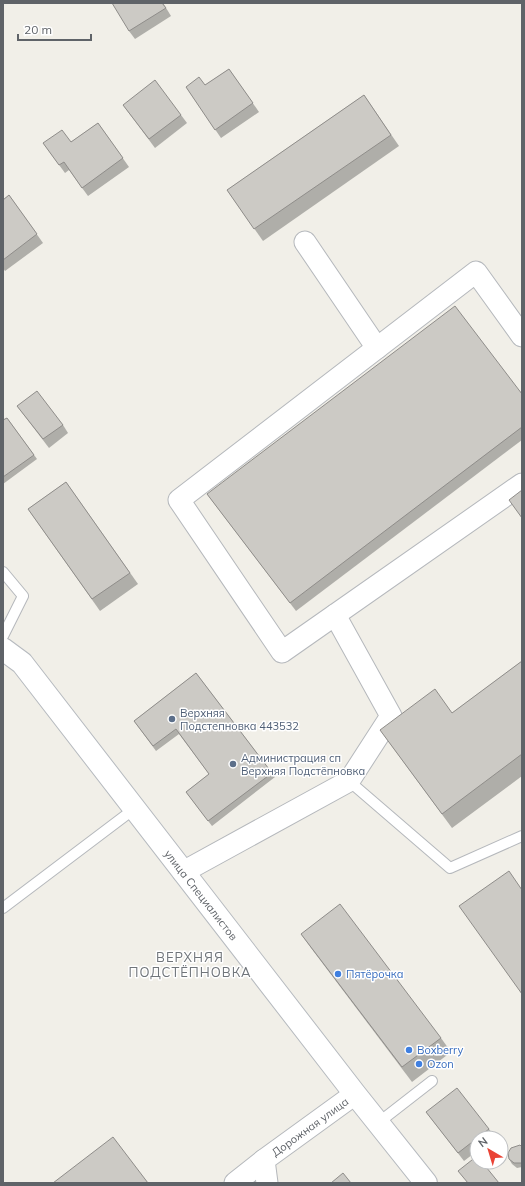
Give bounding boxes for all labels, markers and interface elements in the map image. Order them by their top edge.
scale bar [18,16,91,42]
text: 20 m [24,22,52,37]
place label: Верхняя Подстепновка 443532 [180,706,299,733]
marker: Верхняя Подстепновка 443532 [167,714,177,724]
place label: Администрация сп Верхняя Подстёпновка [241,751,365,778]
marker: Администрация сп Верхняя Подстёпновка [228,759,238,769]
street label: улица Специалистов [161,847,241,943]
district label: ВЕРХНЯЯ ПОДСТЁПНОВКА [128,949,252,980]
place label: Пятёрочка [346,967,403,981]
marker: Пятёрочка [333,969,343,979]
place label: Boxberry [417,1043,463,1057]
marker: Boxberry [404,1045,414,1055]
place label: Ozon [427,1057,454,1071]
marker: Ozon [414,1059,424,1069]
street label: Дорожная улица [269,1094,351,1160]
north arrow [469,1130,509,1170]
text: N [475,1134,490,1150]

